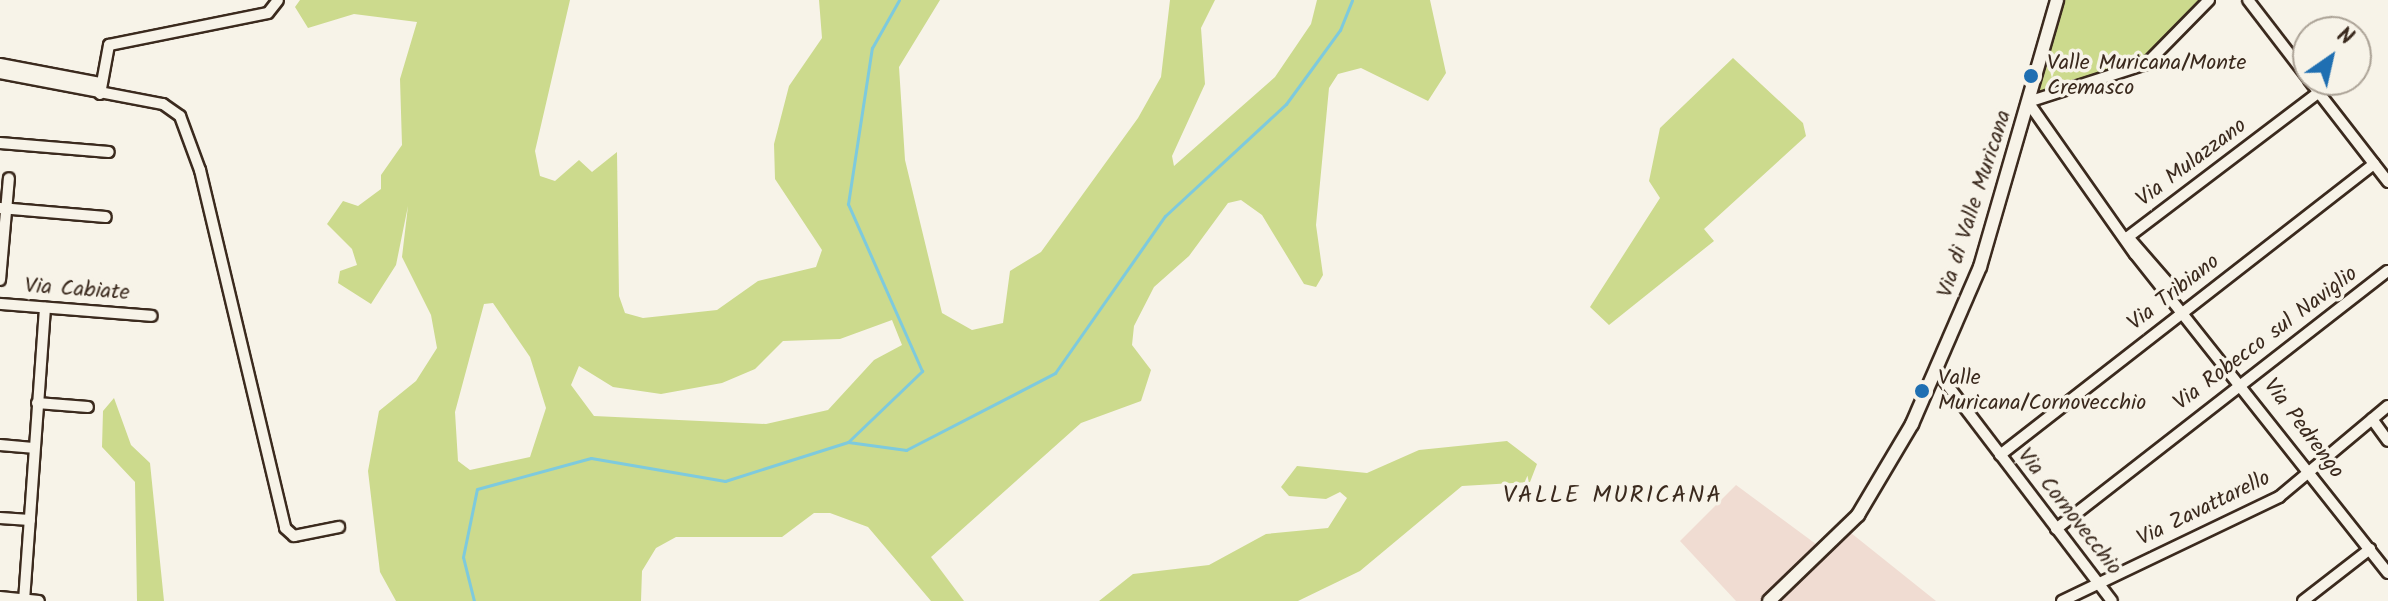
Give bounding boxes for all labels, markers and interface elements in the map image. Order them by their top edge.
north arrow [2292,16,2372,96]
text: N [2329,19,2360,56]
place label: Valle Muricana/Monte Cremasco [2047,50,2246,102]
marker: Valle Muricana/Monte Cremasco [2022,67,2040,85]
street label: Via di Valle Muricana [1932,107,2018,301]
street label: Via Mulazzano [2132,113,2252,213]
street label: Via Tribiano [2123,249,2225,337]
street label: Via Robecco sul Naviglio [2169,261,2363,417]
street label: Via Cabiate [24,273,130,307]
place label: Valle Muricana/Cornovecchio [1938,365,2146,416]
street label: Via Pedrengo [2257,374,2349,484]
marker: Valle Muricana/Cornovecchio [1913,382,1931,400]
street label: Via Cornovecchio [2011,443,2127,581]
street label: Via Zavattarello [2133,465,2275,553]
district label: VALLE MURICANA [1503,482,1723,510]

